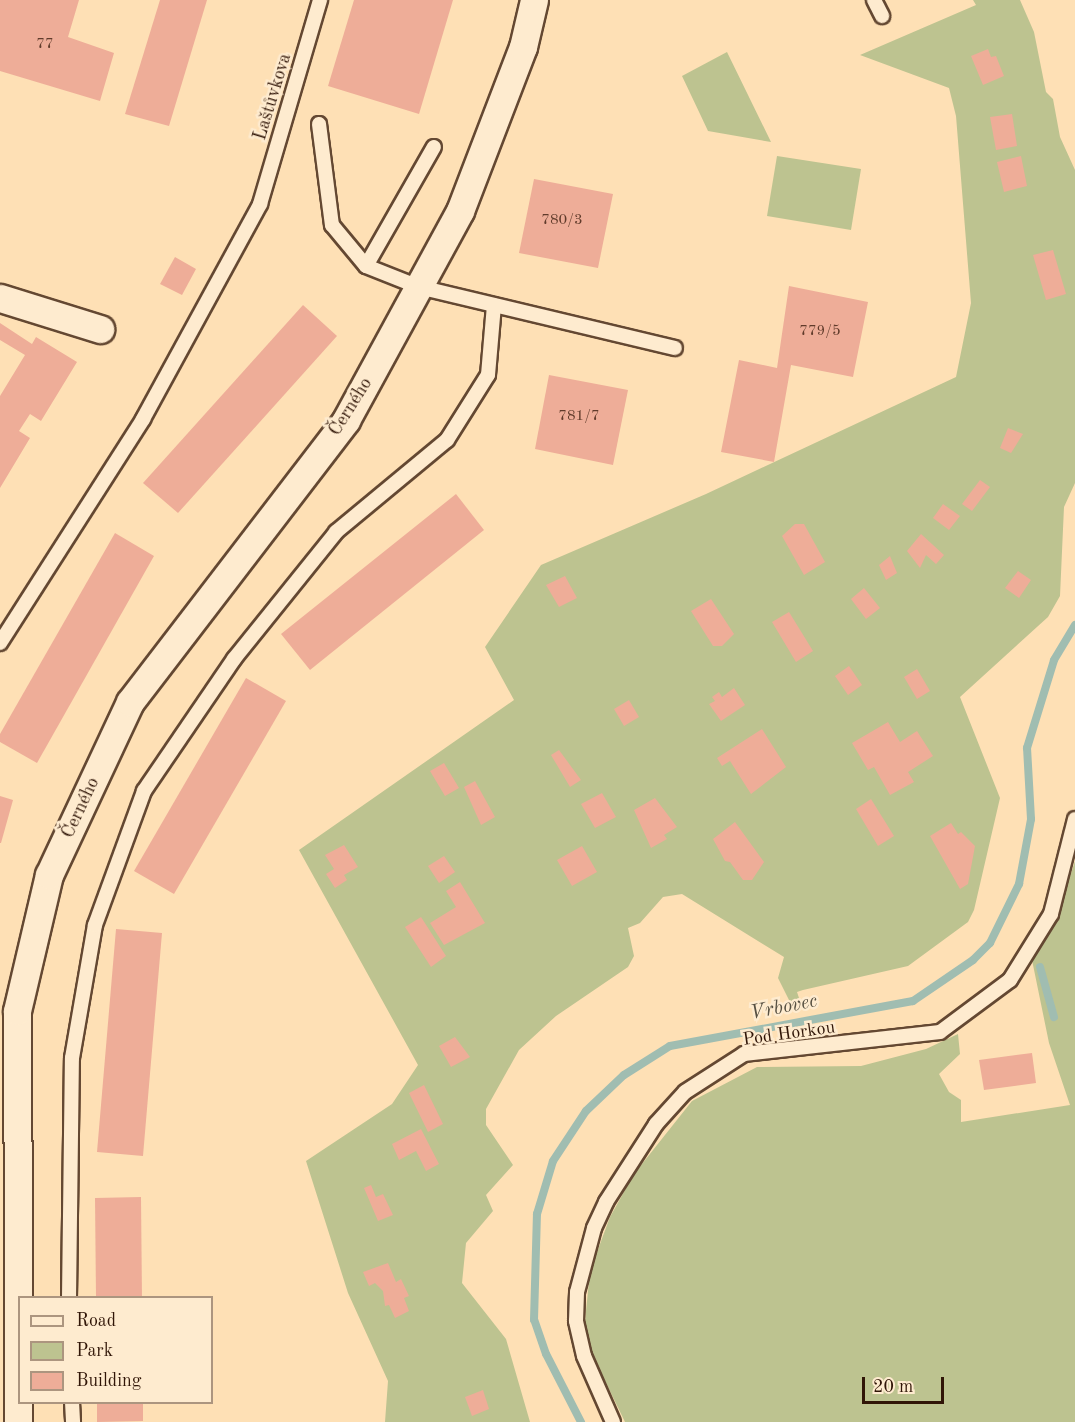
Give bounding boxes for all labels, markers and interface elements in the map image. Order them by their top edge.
house number: 77 [36,36,54,54]
street label: Laštůvkova [250,51,296,143]
house number: 780/3 [541,212,583,230]
house number: 779/5 [799,323,841,341]
street label: Černého [325,374,377,440]
house number: 781/7 [558,408,600,426]
street label: Černého [58,774,104,842]
water label: Vrbovec [748,990,820,1026]
street label: Pod Horkou [741,1017,837,1051]
legend [18,1296,213,1404]
text: Road [76,1312,116,1330]
text: Park [76,1342,113,1360]
scale bar [865,1365,948,1403]
text: Building [76,1372,141,1390]
text: 20 m [873,1378,913,1396]

